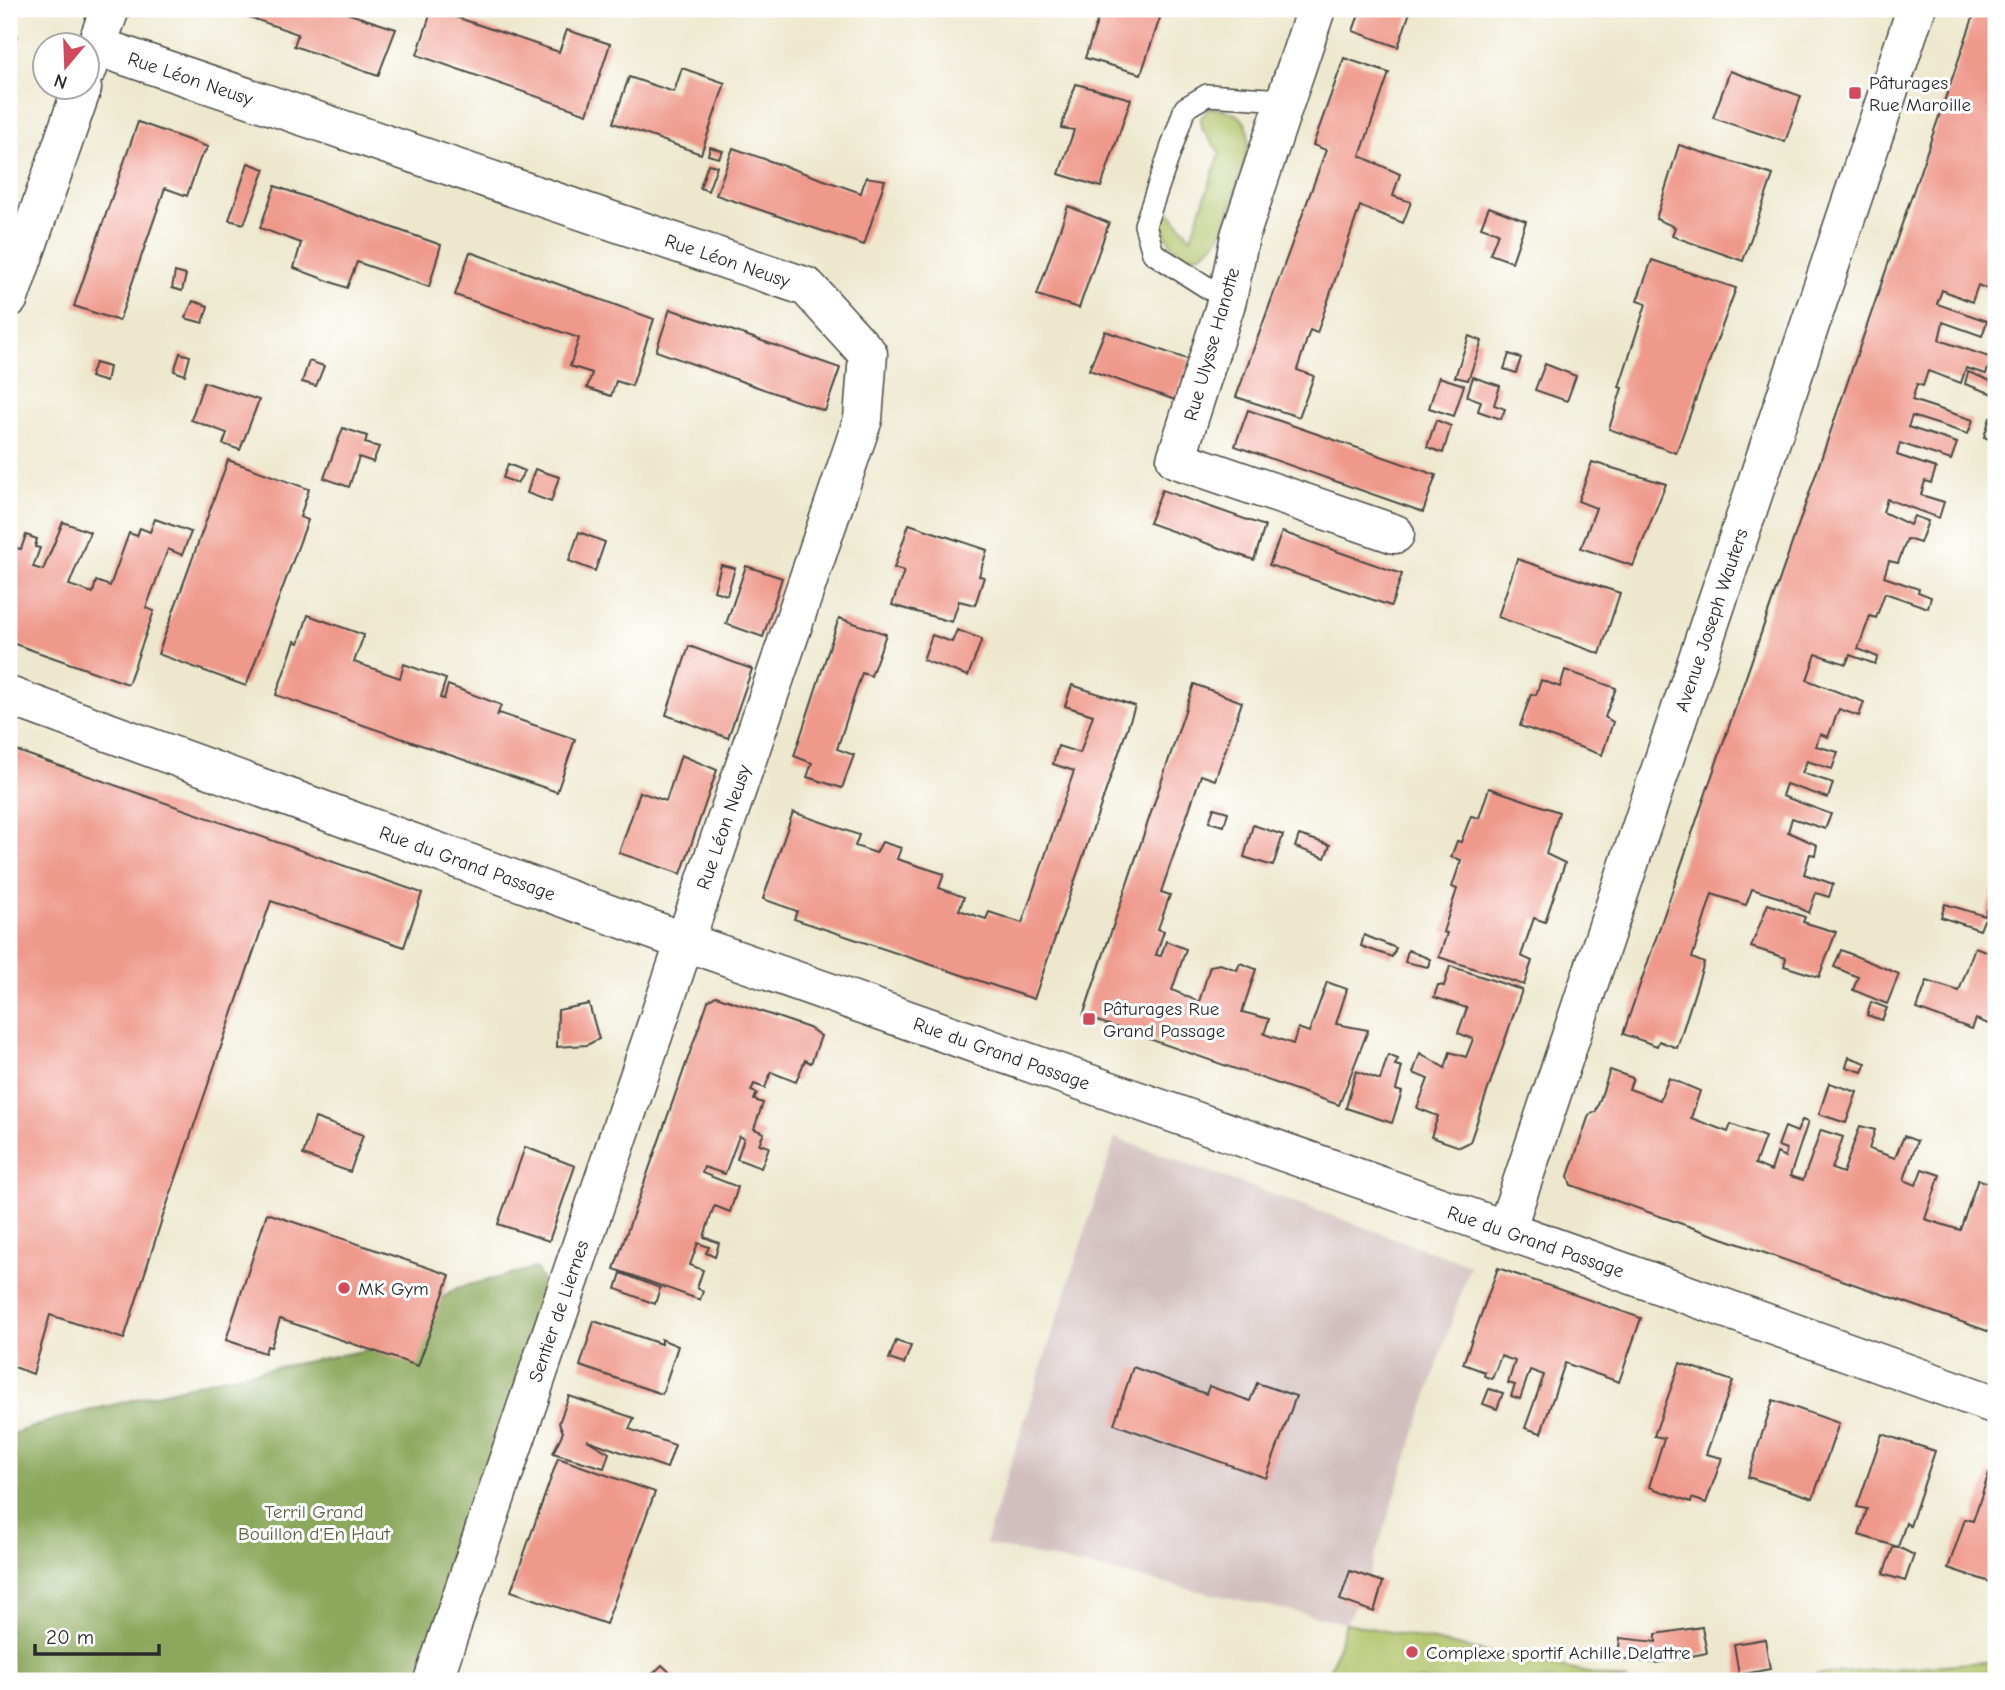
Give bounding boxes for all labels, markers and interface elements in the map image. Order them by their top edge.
north arrow [32,32,102,102]
street label: Rue Léon Neusy [125,48,256,111]
text: N [51,69,70,94]
place label: Pâturages Rue Maroille [1869,72,1971,116]
marker: Pâturages Rue Maroille [1847,85,1863,101]
street label: Rue Léon Neusy [662,230,793,293]
street label: Rue Ulysse Hanotte [1180,265,1244,423]
street label: Avenue Joseph Wauters [1671,526,1753,714]
street label: Rue Léon Neusy [692,762,756,893]
street label: Rue du Grand Passage [376,822,558,906]
place label: Pâturages Rue Grand Passage [1103,998,1225,1042]
marker: Pâturages Rue Grand Passage [1081,1011,1097,1027]
street label: Rue du Grand Passage [910,1013,1093,1095]
street label: Rue du Grand Passage [1444,1201,1627,1283]
street label: Sentier de Liernes [524,1237,594,1385]
place label: MK Gym [358,1278,429,1300]
marker: MK Gym [336,1280,352,1296]
park label: Terril Grand Bouillon d'En Haut [238,1501,390,1545]
scale bar [35,1613,159,1657]
text: 20 m [46,1625,94,1649]
place label: Complexe sportif Achille Delattre [1426,1642,1691,1664]
marker: Complexe sportif Achille Delattre [1404,1644,1420,1660]

